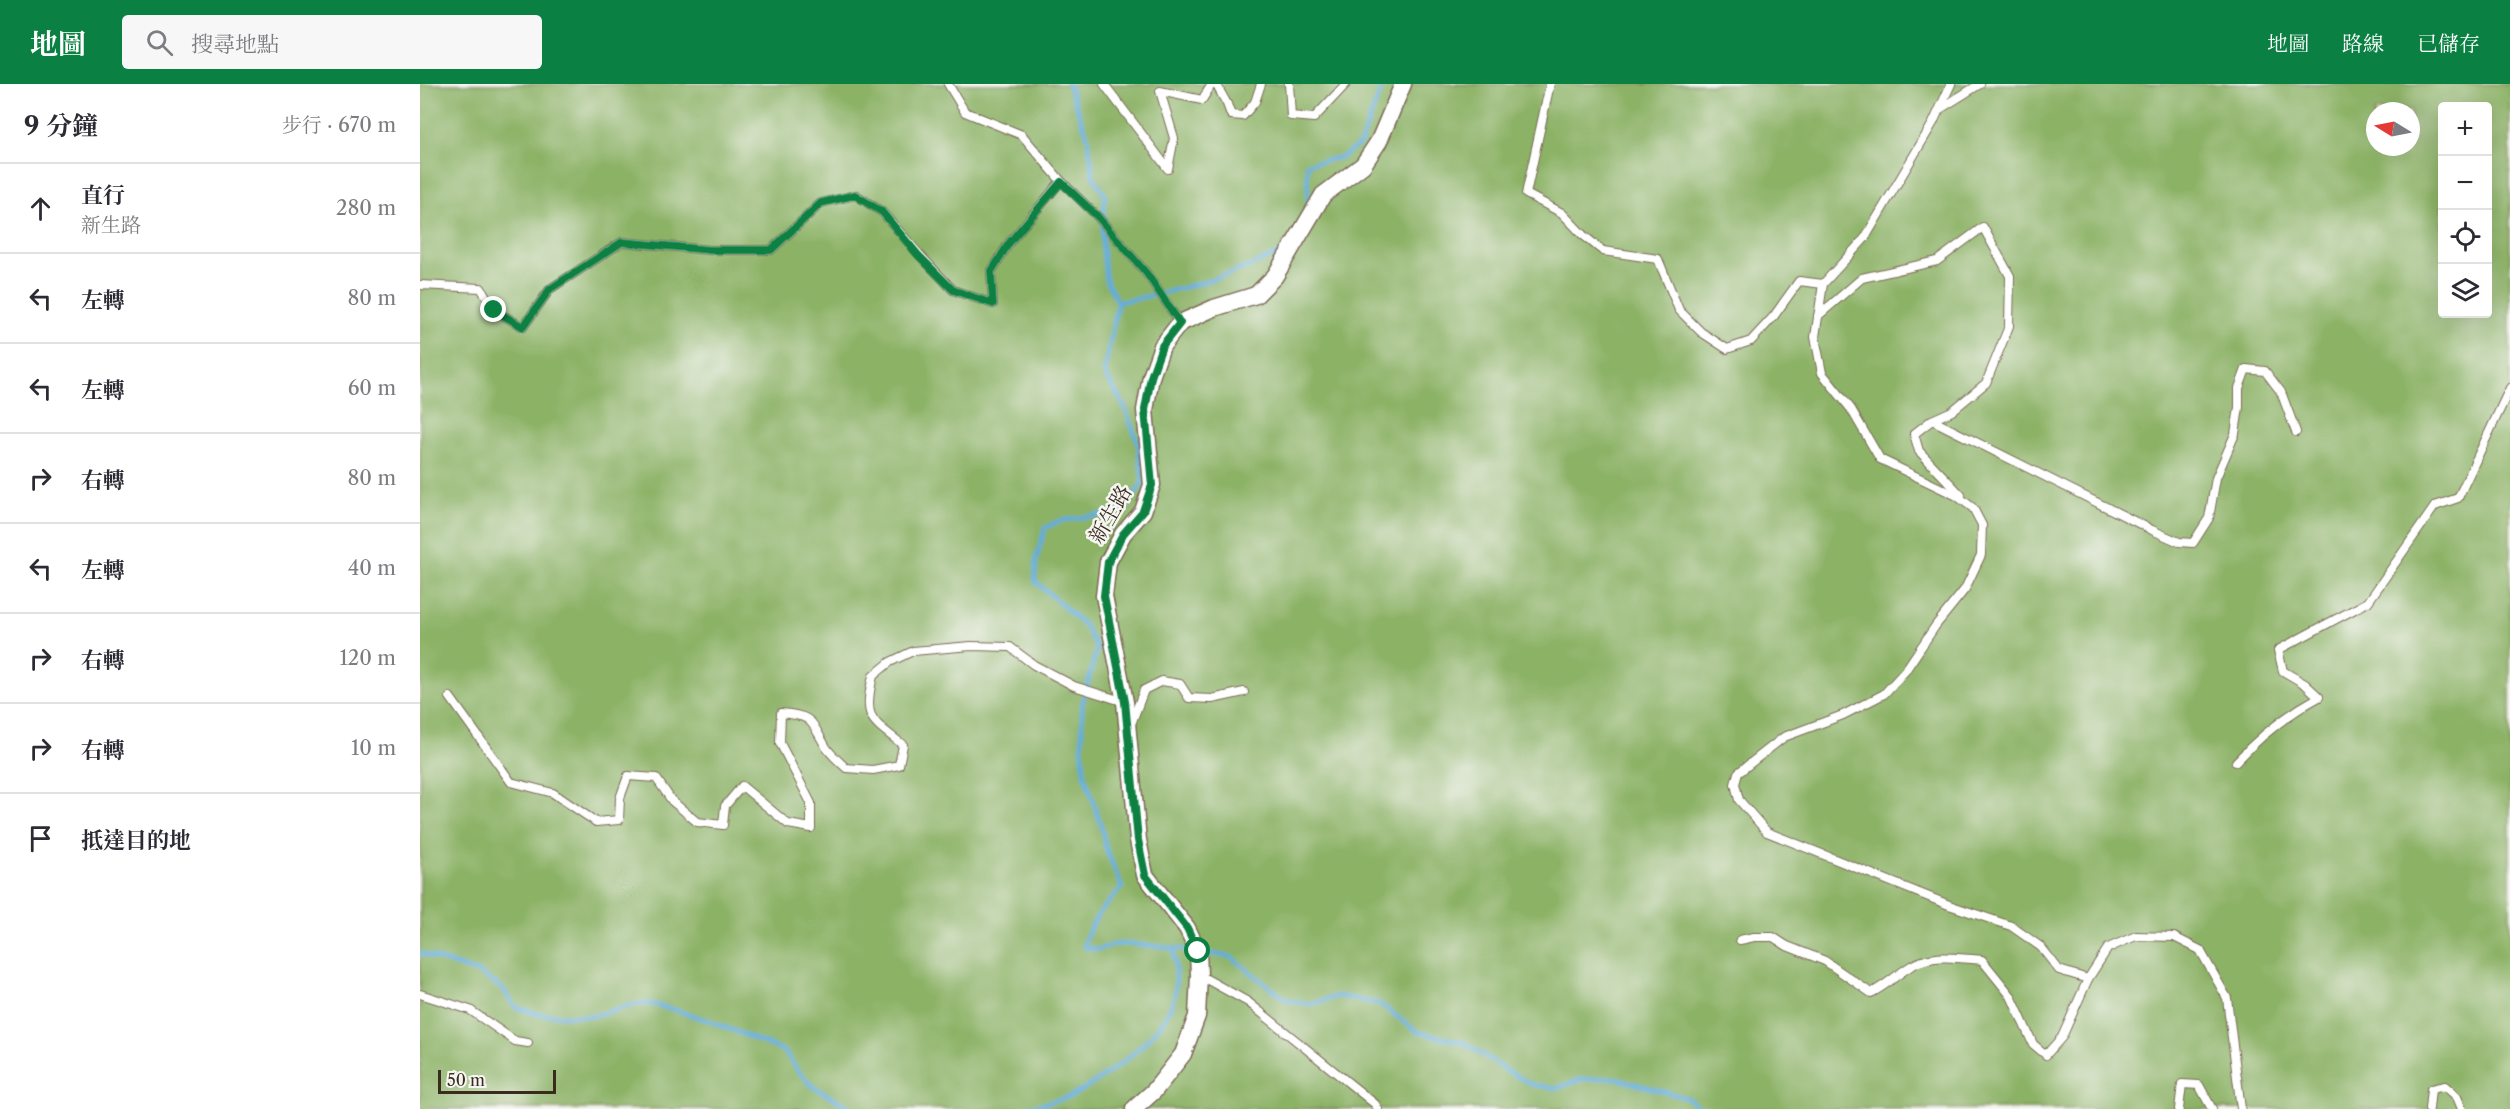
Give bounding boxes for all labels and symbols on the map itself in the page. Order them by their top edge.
north arrow [2366,102,2420,156]
route end [480,296,506,322]
street label: 新生路 [1083,480,1137,548]
route start [1184,937,1210,963]
scale bar [438,1067,556,1094]

